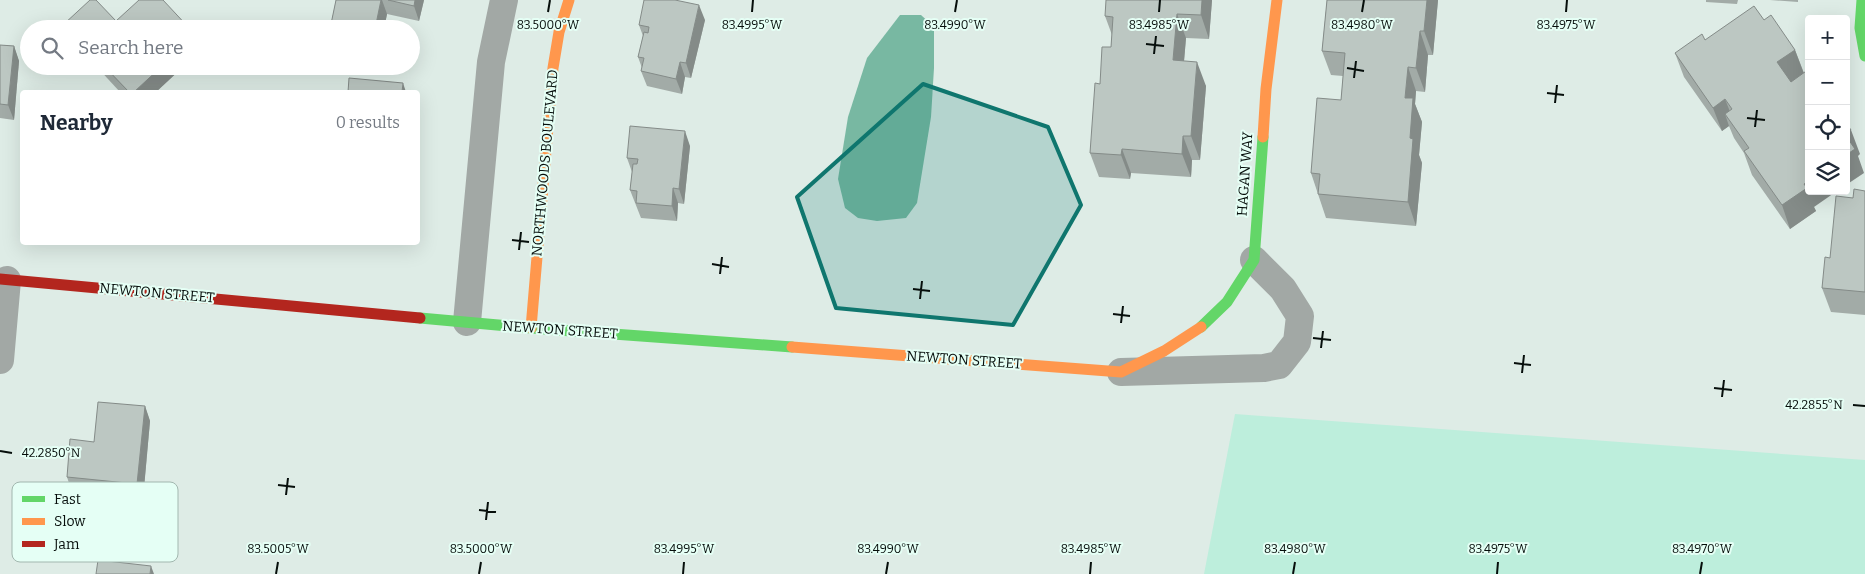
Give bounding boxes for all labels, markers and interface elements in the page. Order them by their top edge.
map controls [1805,15,1850,195]
button: + [1805,15,1850,60]
text: 83.5000°W [517,18,580,32]
text: 83.4995°W [722,18,783,32]
text: 83.4990°W [924,18,987,32]
text: 83.4985°W [1129,18,1190,32]
text: 83.4980°W [1331,18,1394,32]
text: 83.4975°W [1537,18,1596,32]
search box [20,20,420,75]
icon: search [38,34,66,62]
text: Search here [78,36,183,59]
button: − [1805,60,1850,105]
street label: NORTHWOODS BOULEVARD [528,69,562,257]
button: locate [1805,105,1850,150]
text: Nearby [40,110,113,136]
text: 0 results [336,113,400,132]
street label: HAGAN WAY [1234,131,1256,217]
button: layers [1805,150,1850,195]
street label: NEWTON STREET [99,279,215,307]
street label: NEWTON STREET [502,317,618,343]
street label: NEWTON STREET [906,347,1022,373]
text: 42.2855°N [1785,398,1843,412]
text: 42.2850°N [22,446,81,460]
legend [12,482,178,562]
text: Fast [54,491,81,508]
text: Slow [54,513,86,530]
text: Jam [53,536,80,553]
text: 83.5005°W [247,542,309,556]
text: 83.5000°W [450,542,513,556]
text: 83.4995°W [654,542,715,556]
text: 83.4990°W [857,542,920,556]
text: 83.4985°W [1061,542,1122,556]
text: 83.4980°W [1264,542,1327,556]
text: 83.4975°W [1469,542,1528,556]
text: 83.4970°W [1672,542,1733,556]

